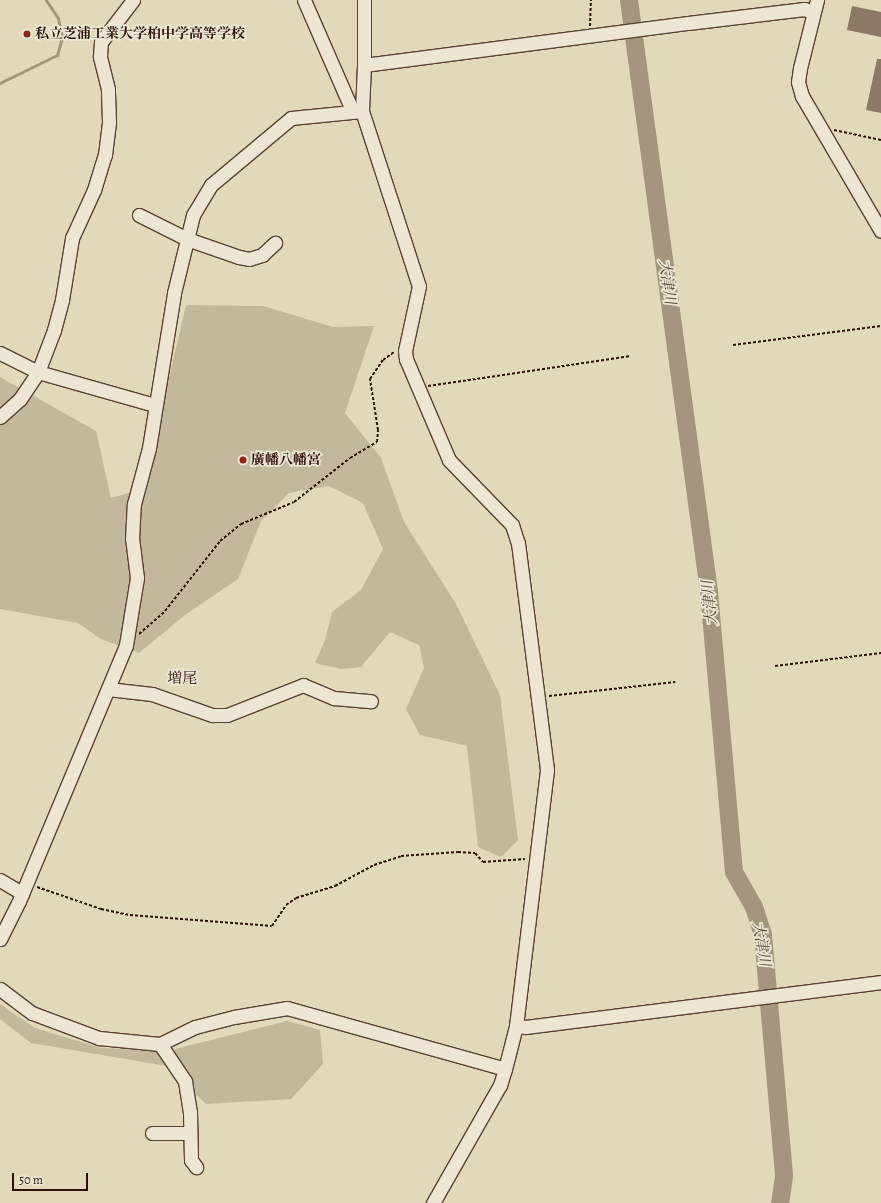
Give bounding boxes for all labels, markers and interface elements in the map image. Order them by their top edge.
place label: 私立芝浦工業大学柏中学高等学校 [35,26,245,42]
marker: 私立芝浦工業大学柏中学高等学校 [22,29,32,39]
water label: 大津川 [655,258,679,306]
place label: 廣幡八幡宮 [251,452,321,468]
marker: 廣幡八幡宮 [238,455,248,465]
water label: 大津川 [699,580,721,626]
district label: 増尾 [167,670,197,688]
water label: 大津川 [748,920,774,968]
scale bar [14,1165,90,1191]
text: 50 m [19,1172,43,1188]

